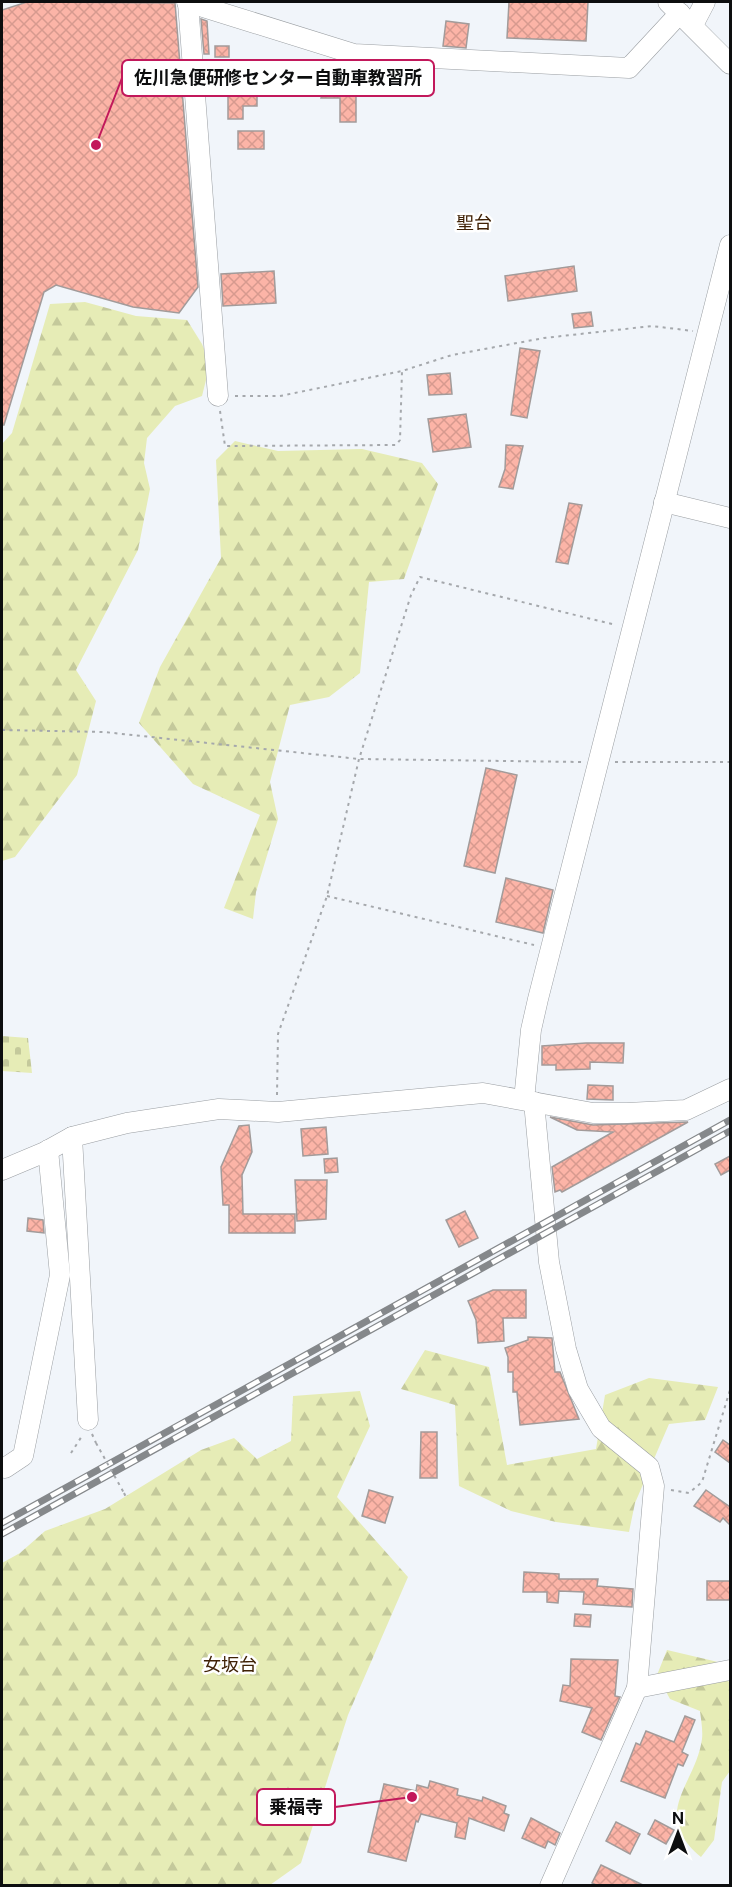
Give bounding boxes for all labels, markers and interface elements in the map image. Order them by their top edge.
callout: 佐川急便研修センター自動車教習所 [122,60,434,96]
text: 佐川急便研修センター自動車教習所 [134,67,422,88]
district label: 聖台 [456,212,492,233]
district label: 女坂台 [203,1654,257,1675]
callout: 乗福寺 [257,1789,335,1825]
text: 乗福寺 [269,1796,323,1817]
north arrow [648,1803,708,1863]
text: N [672,1809,684,1828]

